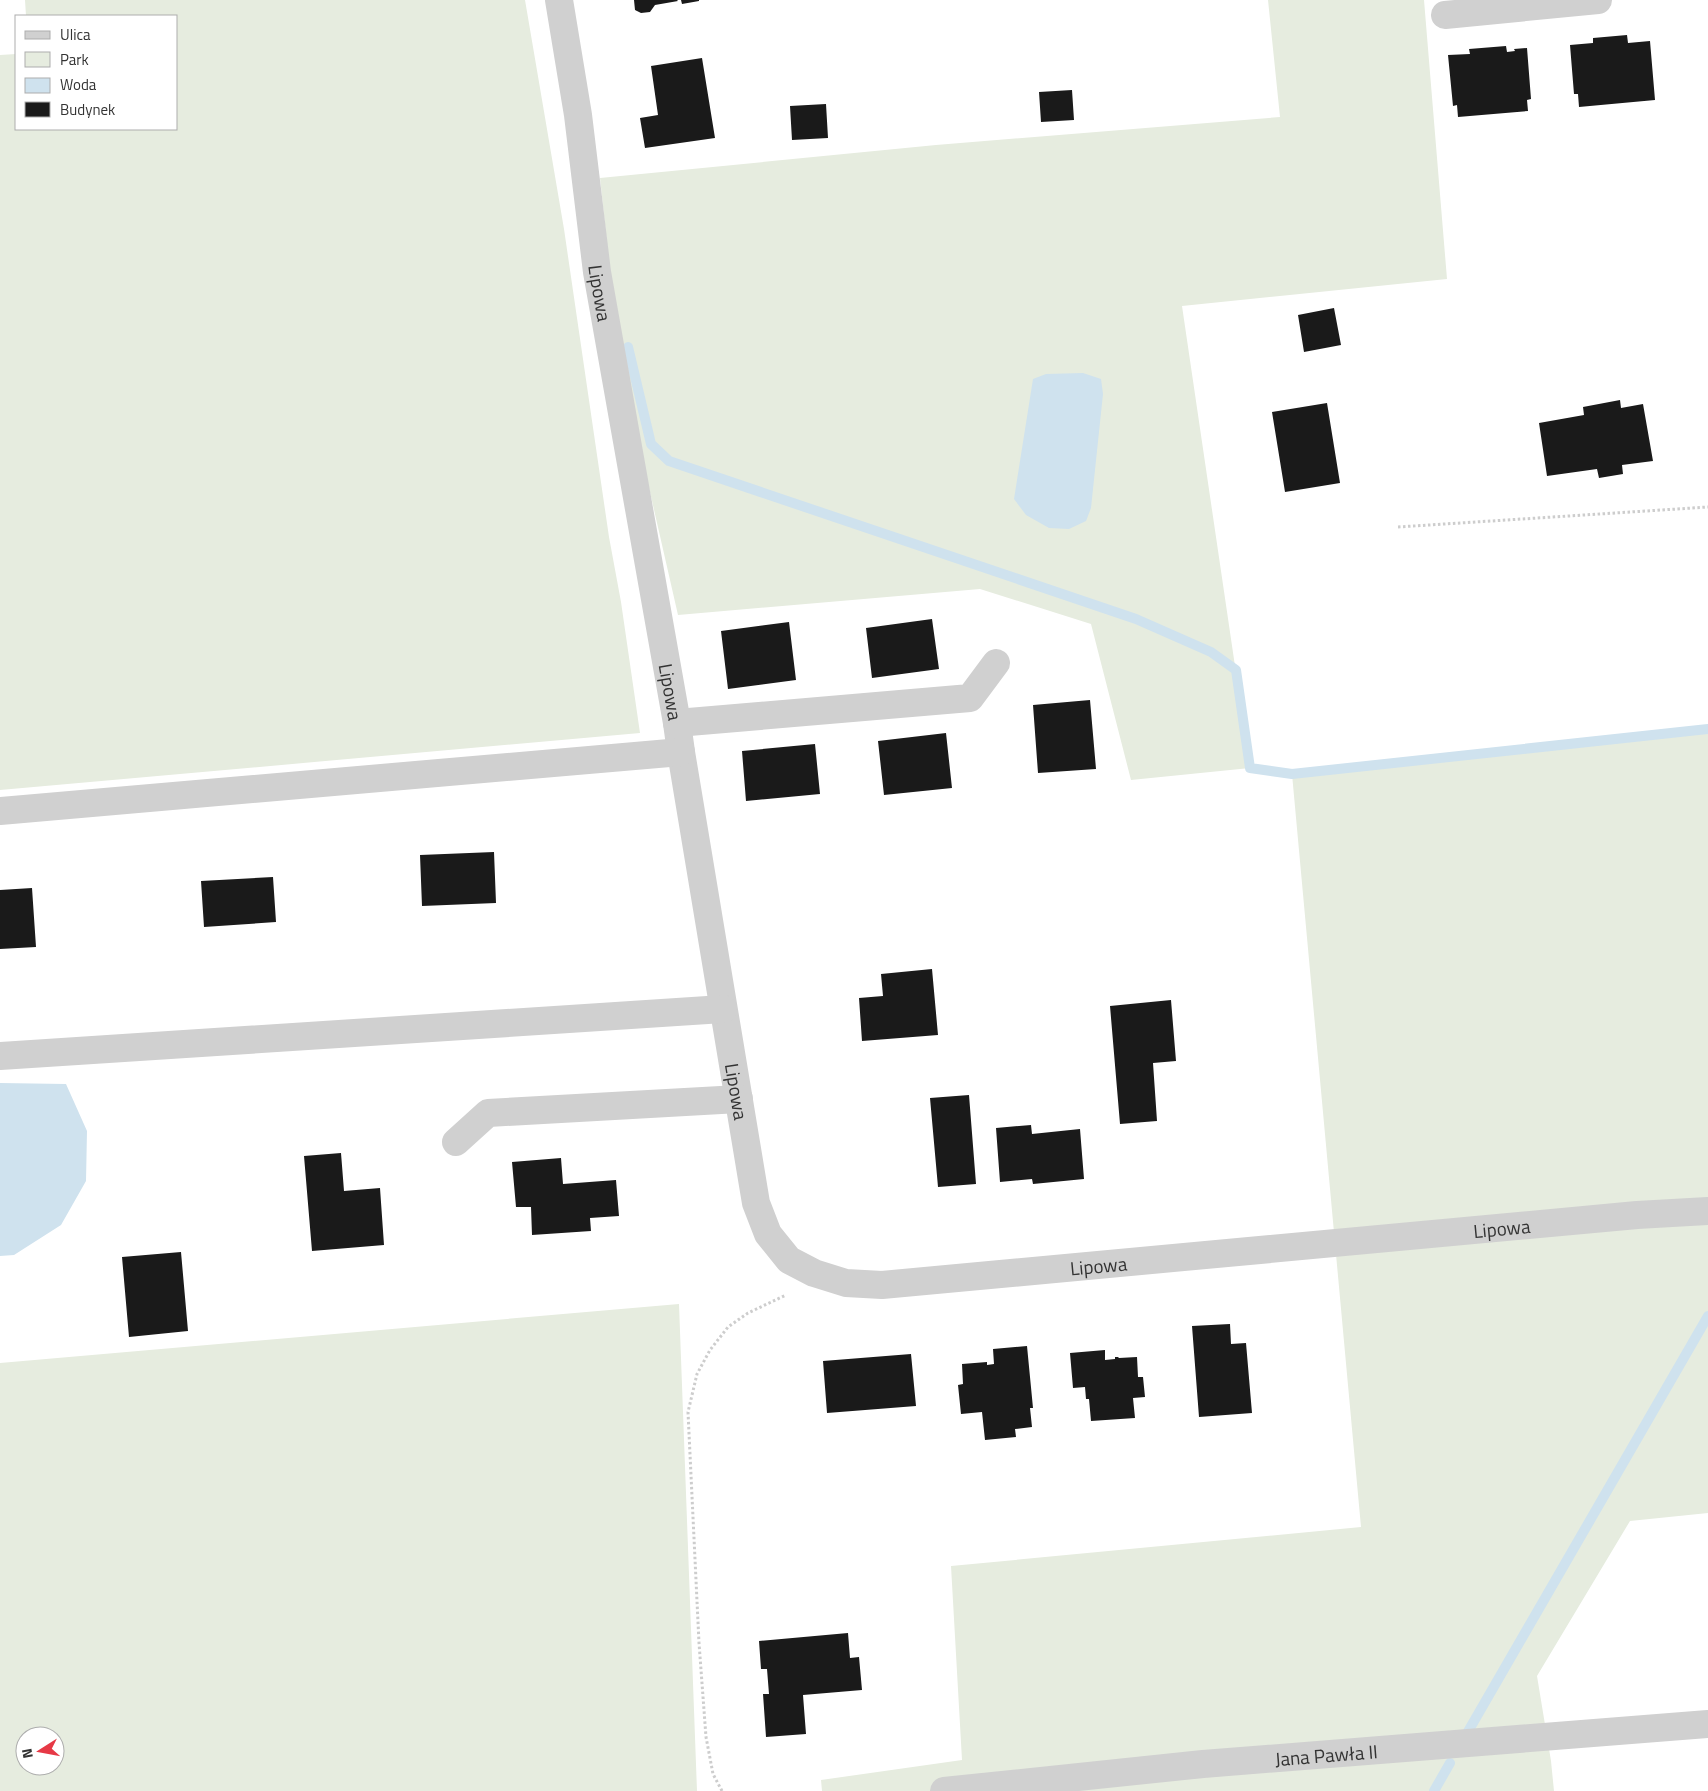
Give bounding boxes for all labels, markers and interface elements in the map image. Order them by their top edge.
legend [15,15,178,130]
text: Ulica [60,23,91,46]
text: Park [60,48,89,71]
text: Woda [60,73,97,96]
text: Budynek [60,98,115,121]
street label: Lipowa [582,263,620,324]
street label: Lipowa [652,661,691,723]
street label: Lipowa [718,1061,756,1122]
street label: Lipowa [1472,1210,1532,1245]
street label: Lipowa [1069,1248,1129,1282]
north arrow [15,1726,65,1776]
street label: Jana Pawła II [1274,1736,1379,1773]
text: N [16,1747,38,1760]

